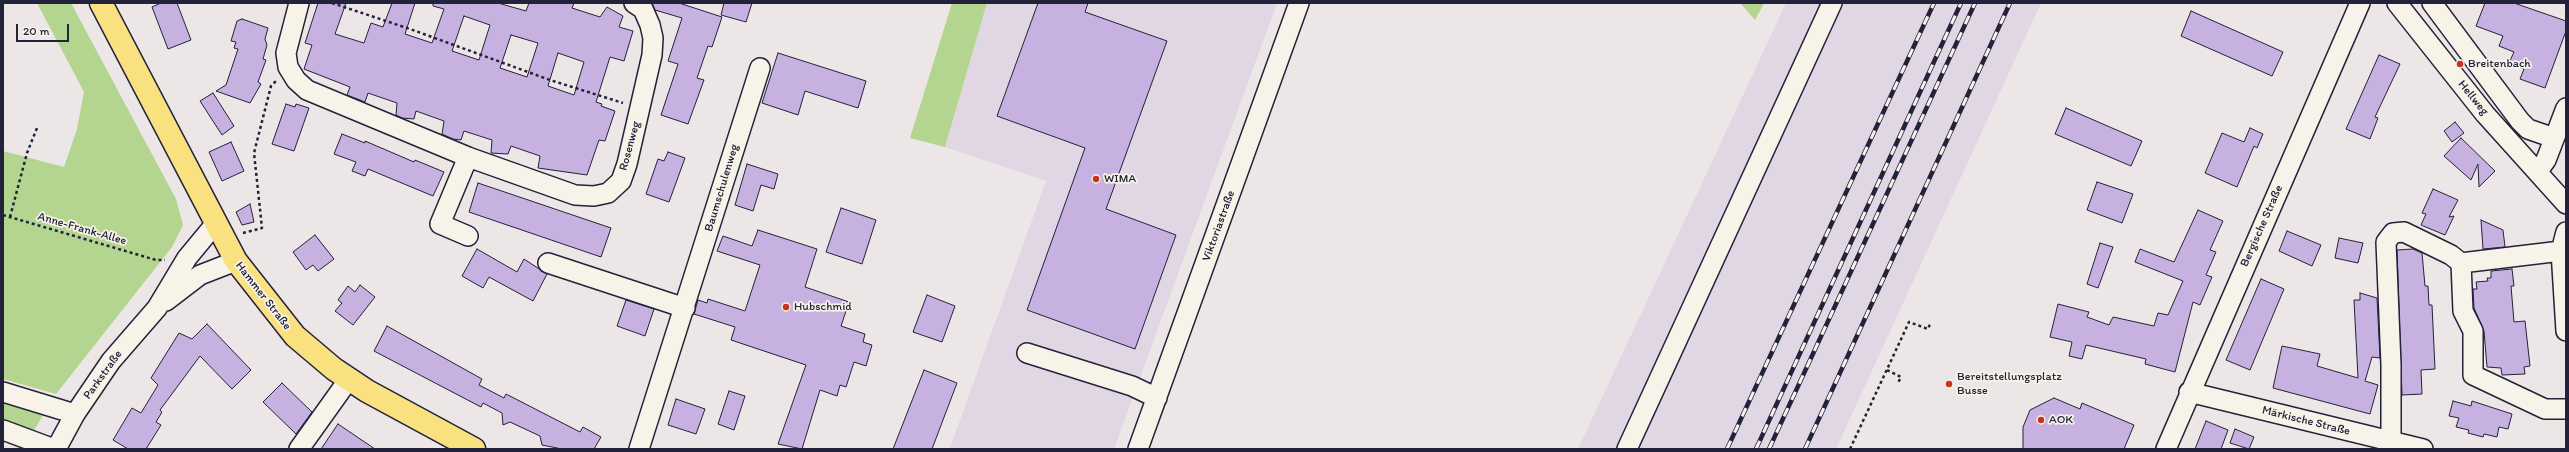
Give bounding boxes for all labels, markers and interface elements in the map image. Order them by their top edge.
scale bar [18,16,71,42]
text: 20 m [23,24,50,38]
place label: Breitenbach [2468,57,2531,71]
marker: Breitenbach [2455,59,2465,69]
street label: Hellweg [2455,78,2491,118]
street label: Rosenweg [616,120,644,172]
street label: Baumschulenweg [702,143,742,233]
place label: WIMA [1104,172,1136,186]
marker: WIMA [1091,174,1101,184]
street label: Bergische Straße [2237,183,2287,269]
street label: Viktoriastraße [1199,188,1239,264]
street label: Anne-Frank-Allee [36,209,128,249]
street label: Hammer Straße [232,259,294,333]
place label: Hubschmid [794,300,852,314]
marker: Hubschmid [781,302,791,312]
street label: Parkstraße [80,348,126,402]
place label: Bereitstellungsplatz Busse [1957,370,2062,398]
marker: Bereitstellungsplatz Busse [1944,379,1954,389]
street label: Märkische Straße [2260,403,2352,439]
place label: AOK [2049,413,2073,427]
marker: AOK [2036,415,2046,425]

